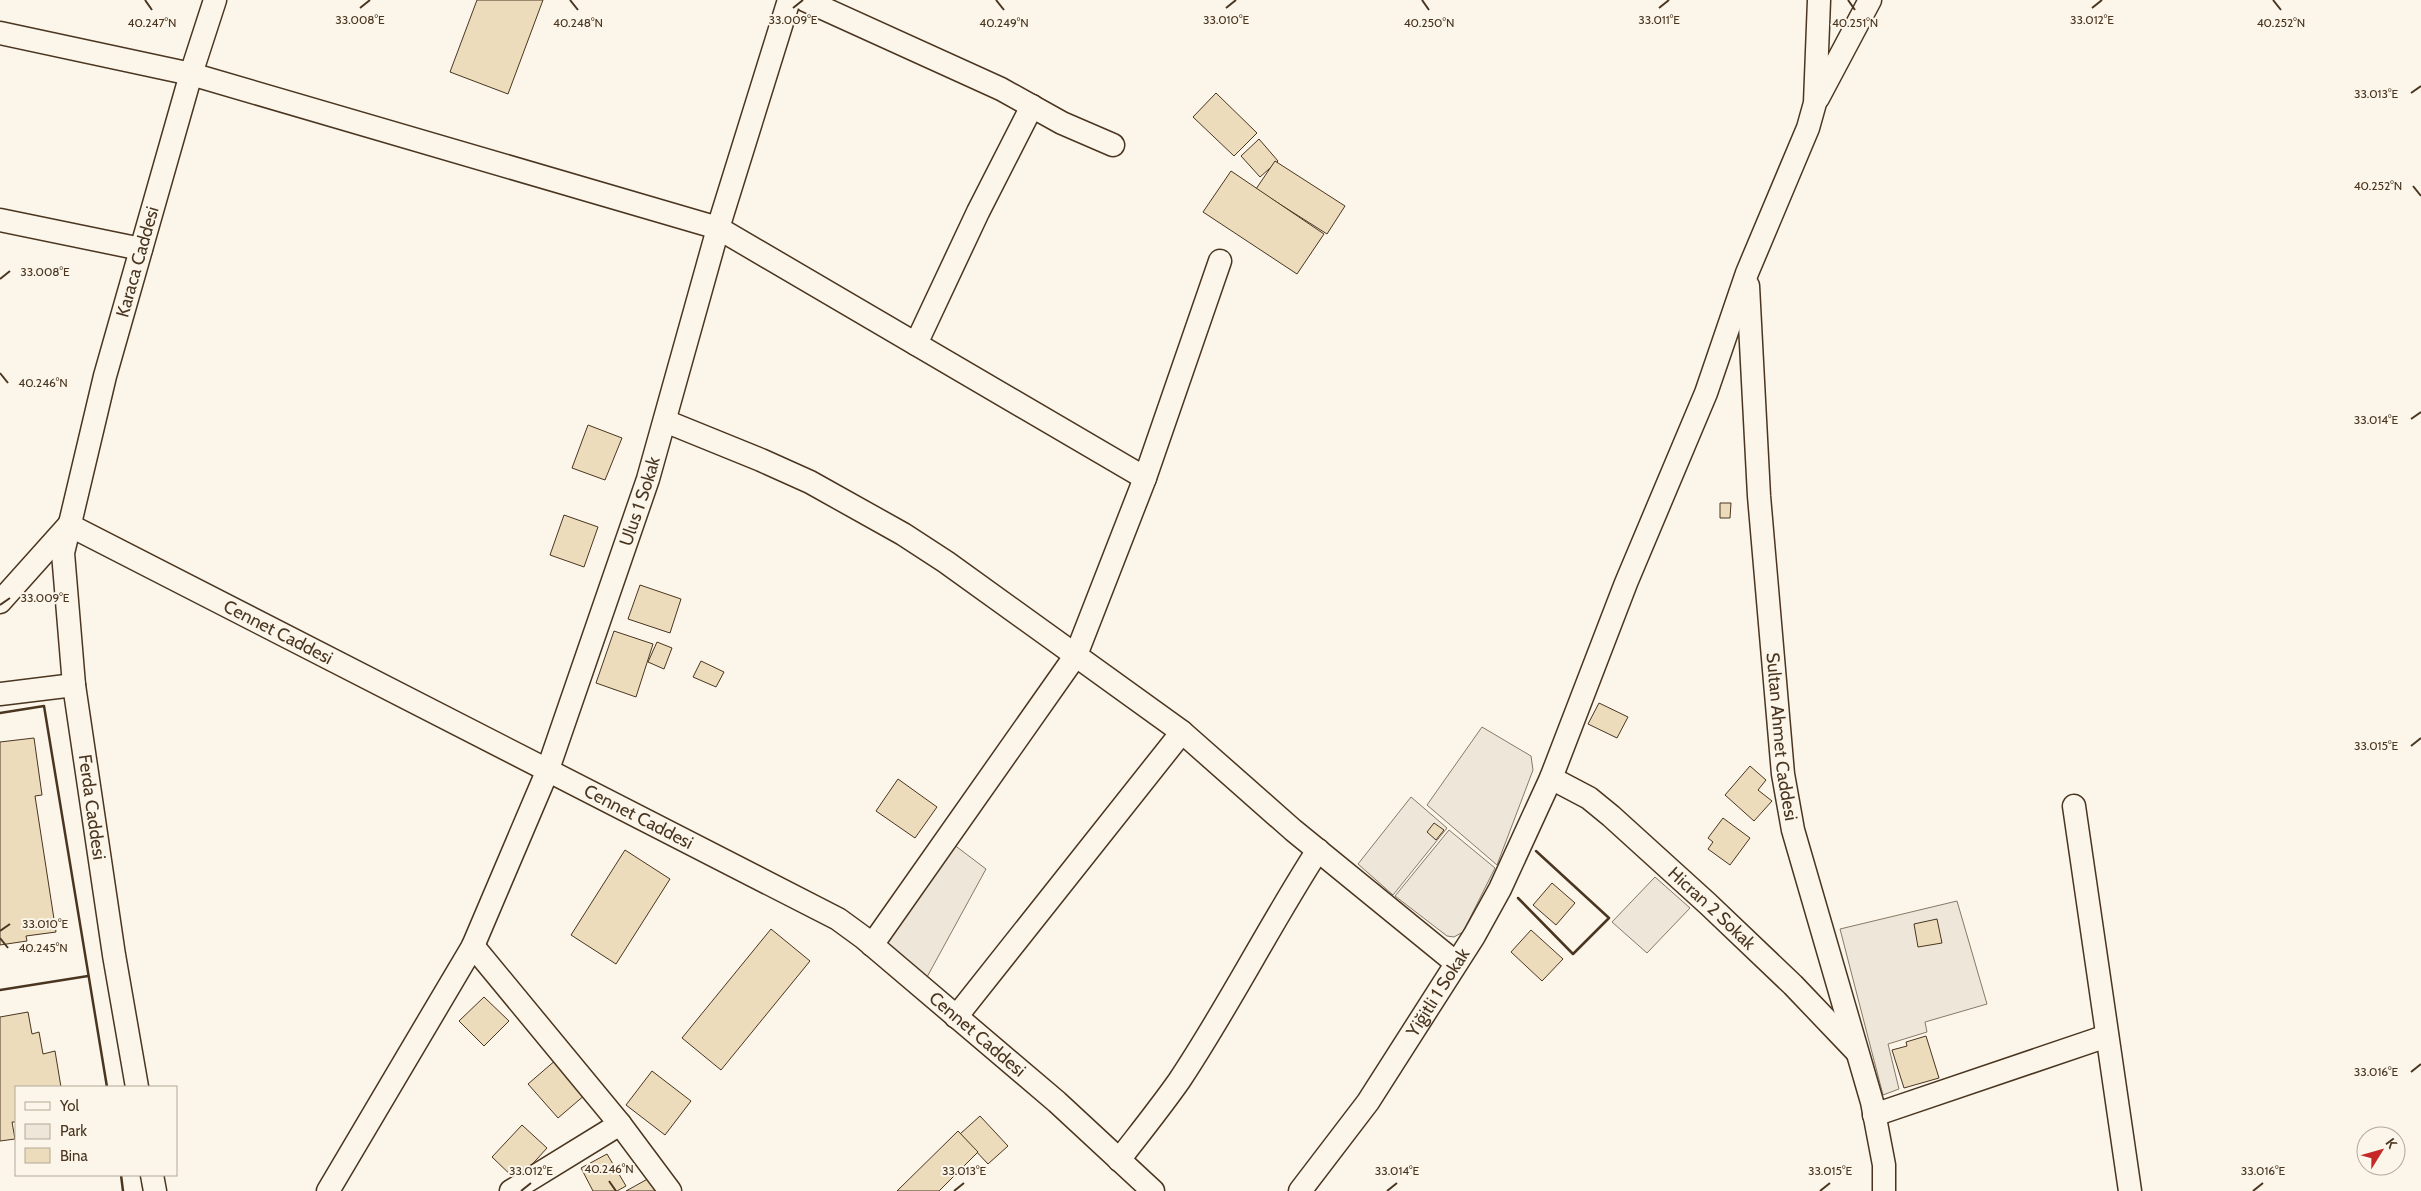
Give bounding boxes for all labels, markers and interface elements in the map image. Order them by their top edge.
text: 33.008°E [335,12,385,27]
text: 33.009°E [769,12,818,27]
text: 33.010°E [1203,12,1249,27]
text: 33.011°E [1638,12,1680,27]
text: 33.012°E [2070,12,2114,27]
text: 40.247°N [128,15,176,30]
text: 40.248°N [553,15,603,30]
text: 40.249°N [979,15,1029,30]
text: 40.250°N [1404,15,1454,30]
text: 40.251°N [1832,15,1878,30]
text: 40.252°N [2257,15,2305,30]
text: 33.013°E [2354,86,2398,101]
text: 40.252°N [2354,178,2402,193]
street label: Karaca Caddesi [111,204,164,320]
text: 33.008°E [20,264,70,279]
text: 40.246°N [18,375,68,390]
text: 33.014°E [2354,412,2399,427]
street label: Ulus 1 Sokak [615,453,665,549]
text: 33.009°E [21,590,70,605]
street label: Cennet Caddesi [220,595,336,669]
street label: Sultan Ahmet Caddesi [1762,652,1802,822]
text: 33.015°E [2354,738,2398,753]
street label: Ferda Caddesi [74,753,110,861]
street label: Cennet Caddesi [580,780,697,854]
street label: Hicran 2 Sokak [1664,862,1761,955]
text: 33.010°E [22,916,68,931]
text: 40.245°N [18,940,68,955]
street label: Yiğitli 1 Sokak [1401,943,1475,1042]
street label: Cennet Caddesi [925,987,1030,1081]
text: 33.016°E [2354,1064,2399,1079]
legend [15,1086,178,1176]
text: Yol [59,1097,79,1115]
text: Park [60,1122,87,1140]
north arrow [2356,1126,2406,1176]
text: K [2382,1134,2401,1152]
text: Bina [60,1147,88,1165]
text: 40.246°N [584,1161,634,1176]
text: 33.012°E [509,1163,553,1178]
text: 33.013°E [942,1163,986,1178]
text: 33.014°E [1375,1163,1420,1178]
text: 33.015°E [1808,1163,1852,1178]
text: 33.016°E [2241,1163,2286,1178]

